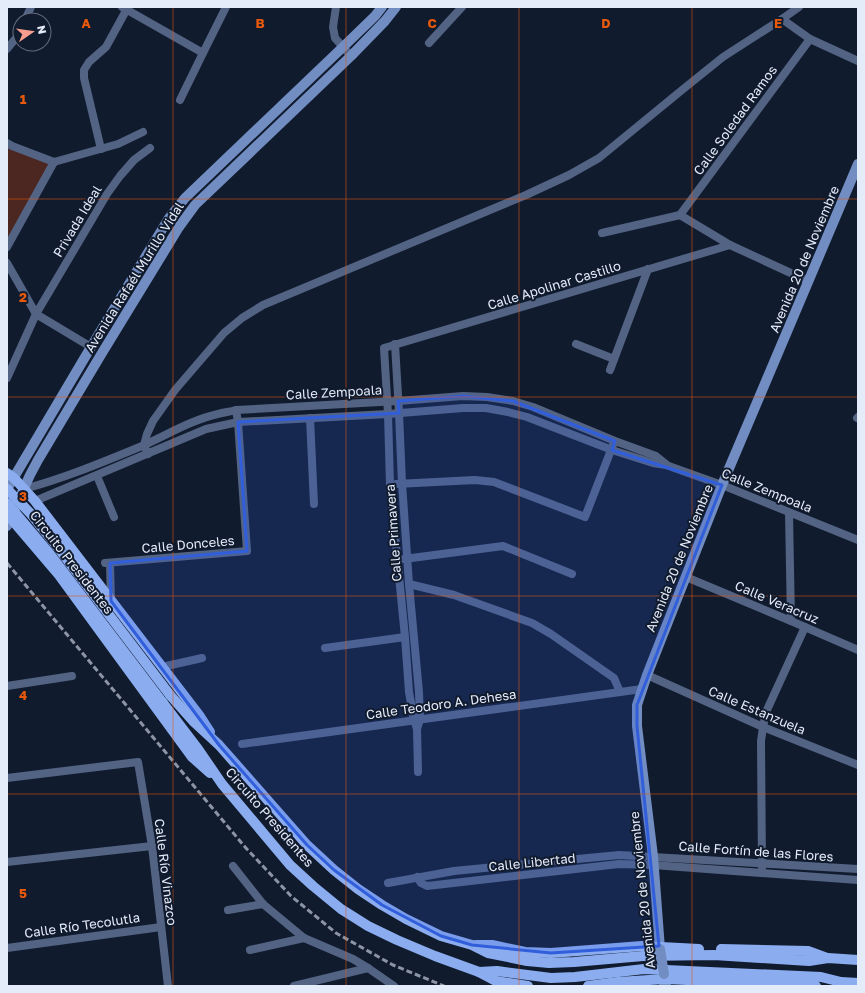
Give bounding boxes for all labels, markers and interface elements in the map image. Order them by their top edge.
north arrow [12,12,52,52]
text: A [81,15,91,31]
text: B [255,15,265,31]
text: C [427,15,437,31]
text: D [601,15,611,31]
text: E [774,15,782,31]
text: N [35,24,50,35]
street label: Calle Soledad Ramos [690,62,780,178]
text: 1 [20,91,27,107]
street label: Privada Ideal [49,182,105,260]
street label: Avenida 20 de Noviembre [766,183,842,335]
street label: Avenida Rafaél Murillo Vidal [81,199,187,355]
street label: Calle Apolinar Castillo [485,257,623,313]
text: 2 [19,289,27,305]
street label: Calle Zempoala [285,381,383,403]
street label: Calle Zempoala [719,465,815,515]
street label: Avenida 20 de Noviembre [642,482,716,634]
street label: Calle Primavera [382,484,404,582]
text: 3 [19,488,27,504]
street label: Circuito Presidentes [27,507,117,617]
street label: Calle Donceles [141,532,235,556]
street label: Calle Veracruz [733,577,822,627]
street label: Calle Estanzuela [706,682,808,738]
street label: Calle Teodoro A. Dehesa [365,686,517,722]
text: 4 [19,687,27,703]
street label: Circuito Presidentes [223,764,318,870]
street label: Avenida 20 de Noviembre [626,811,658,969]
street label: Calle Río Vinazco [152,818,181,927]
street label: Calle Fortín de las Flores [678,838,834,864]
street label: Calle Libertad [488,849,576,875]
text: 5 [19,885,27,901]
street label: Calle Río Tecolutla [23,909,141,941]

